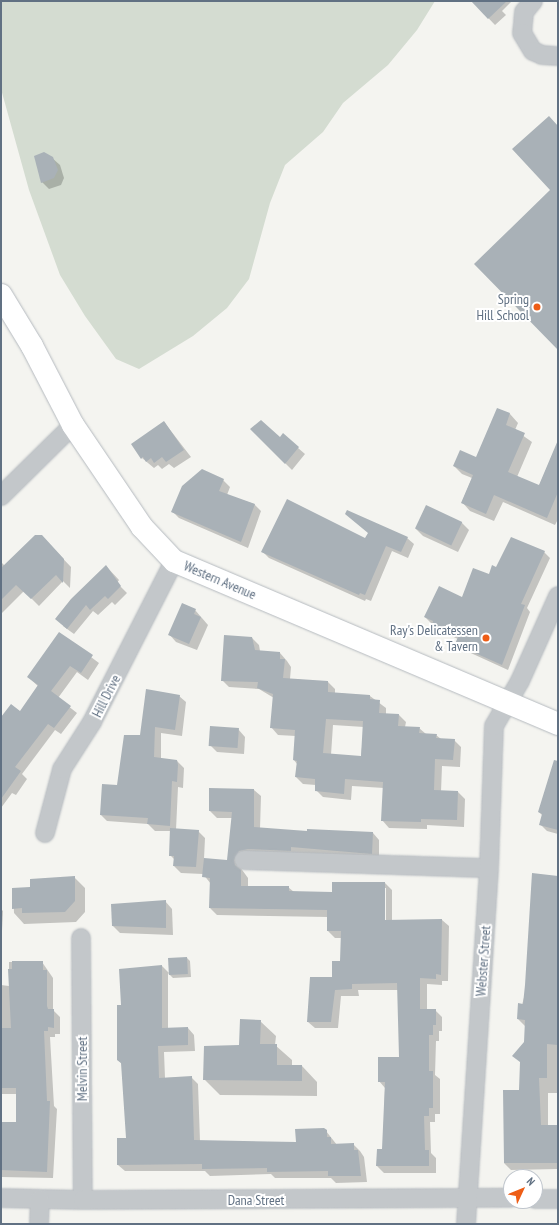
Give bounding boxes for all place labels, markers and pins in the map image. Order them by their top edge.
place label: Spring Hill School [476,291,529,324]
marker: Spring Hill School [532,302,542,312]
place label: Ray's Delicatessen & Tavern [390,622,478,654]
marker: Ray's Delicatessen & Tavern [481,633,491,643]

